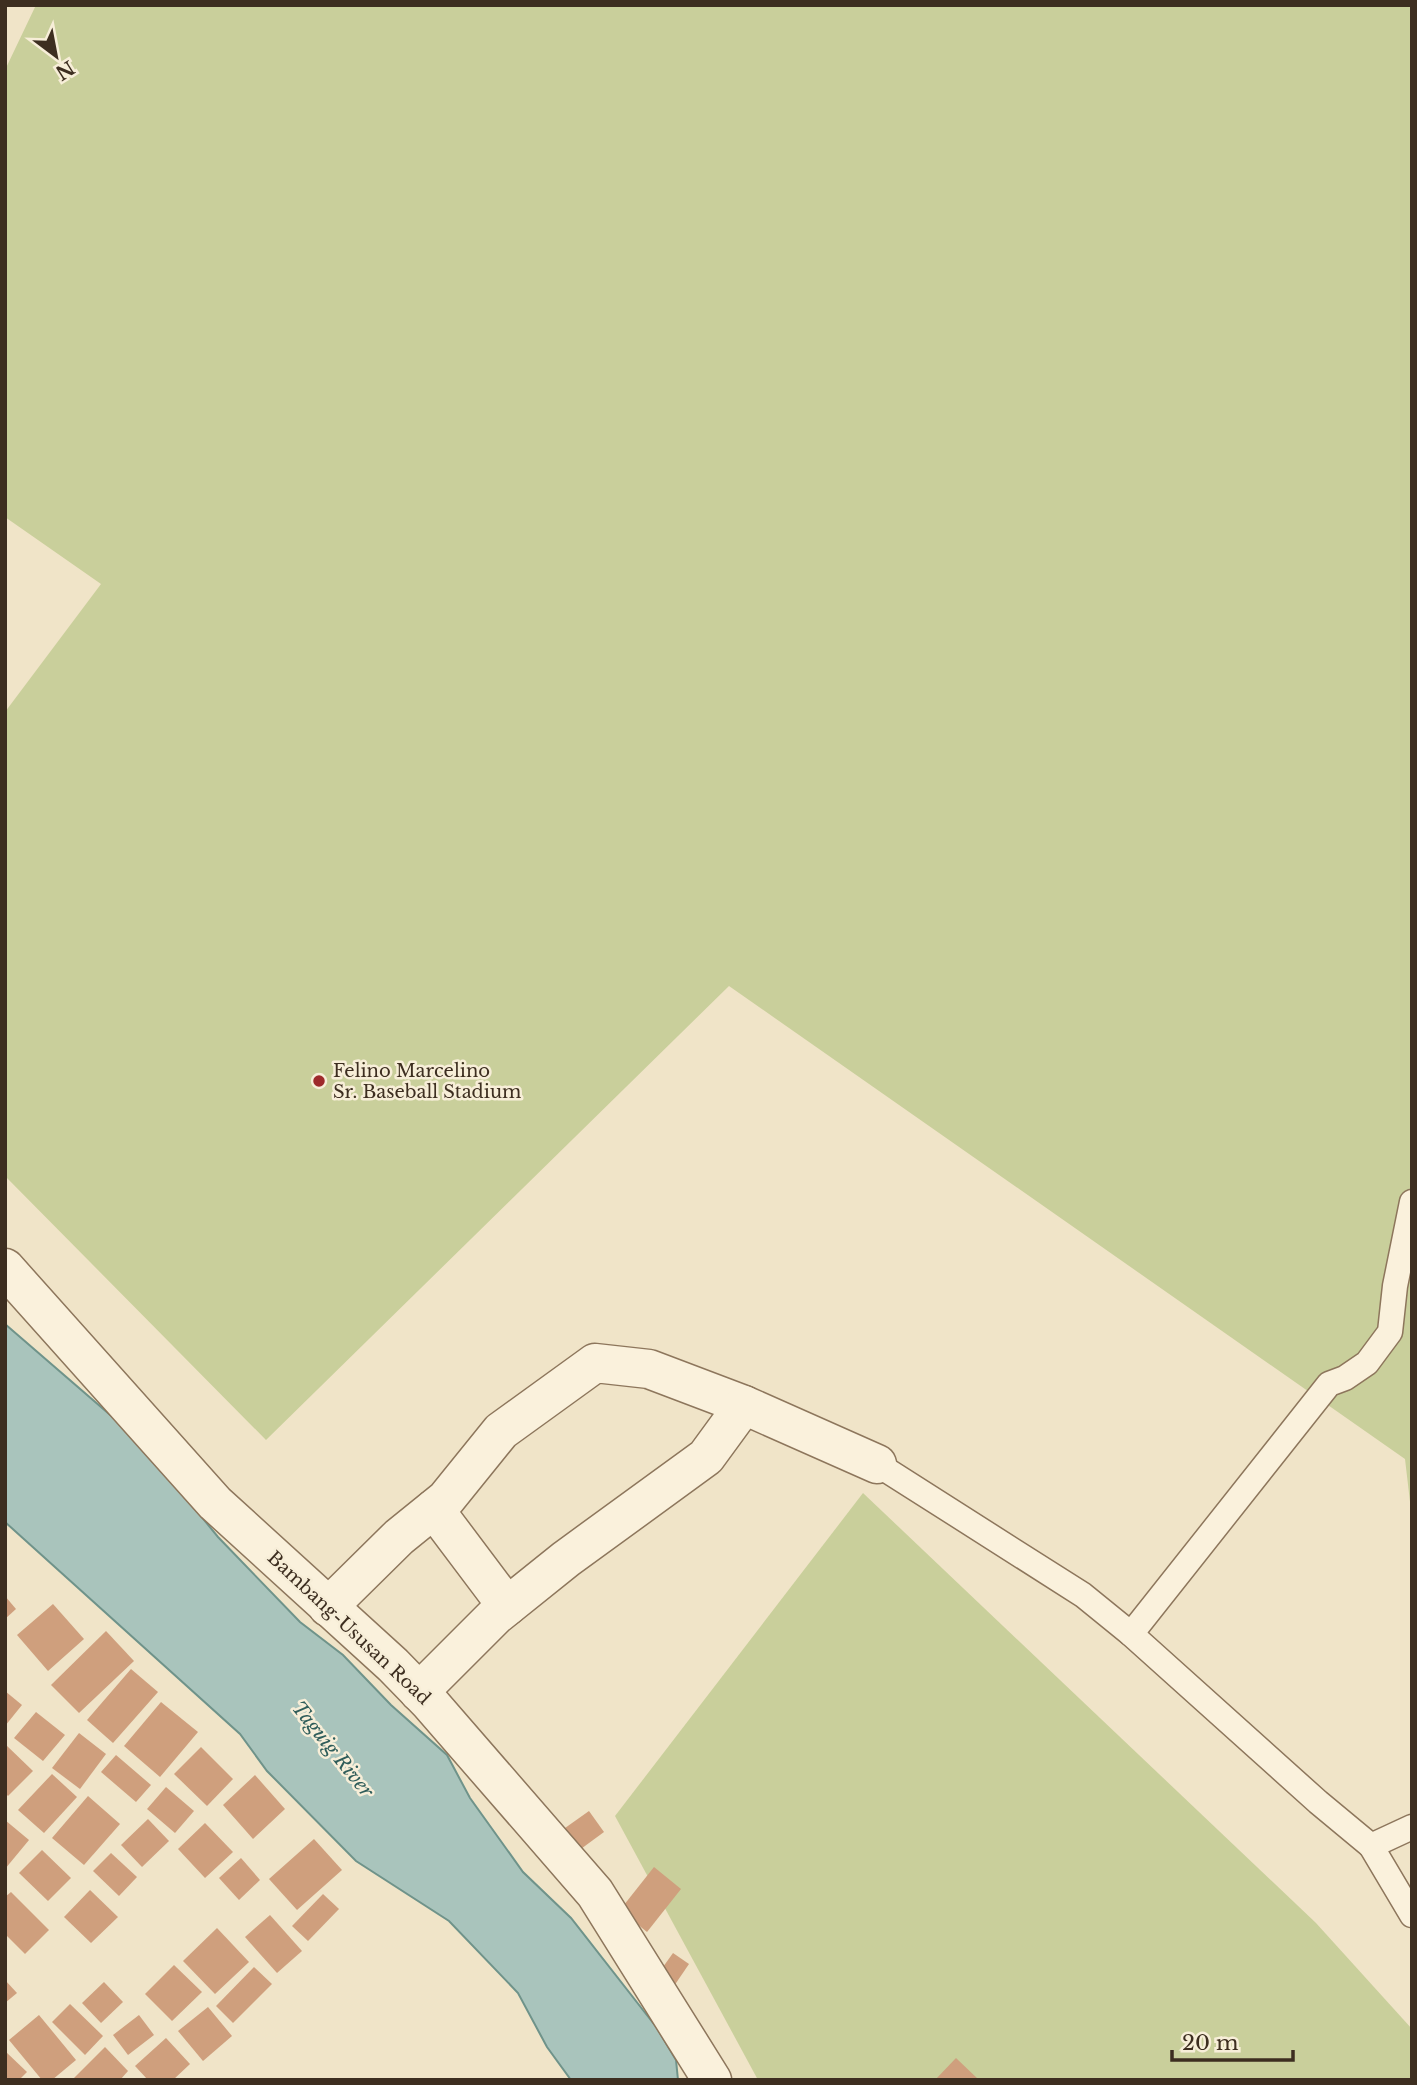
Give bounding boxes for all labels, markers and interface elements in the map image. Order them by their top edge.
north arrow [21,21,91,91]
text: N [51,56,78,85]
place label: Felino Marcelino Sr. Baseball Stadium [333,1060,521,1103]
marker: Felino Marcelino Sr. Baseball Stadium [311,1073,327,1089]
street label: Bambang-Ususan Road [263,1547,435,1709]
water label: Taguig River [287,1697,379,1803]
scale bar [1172,2018,1293,2062]
text: 20 m [1182,2030,1239,2056]

